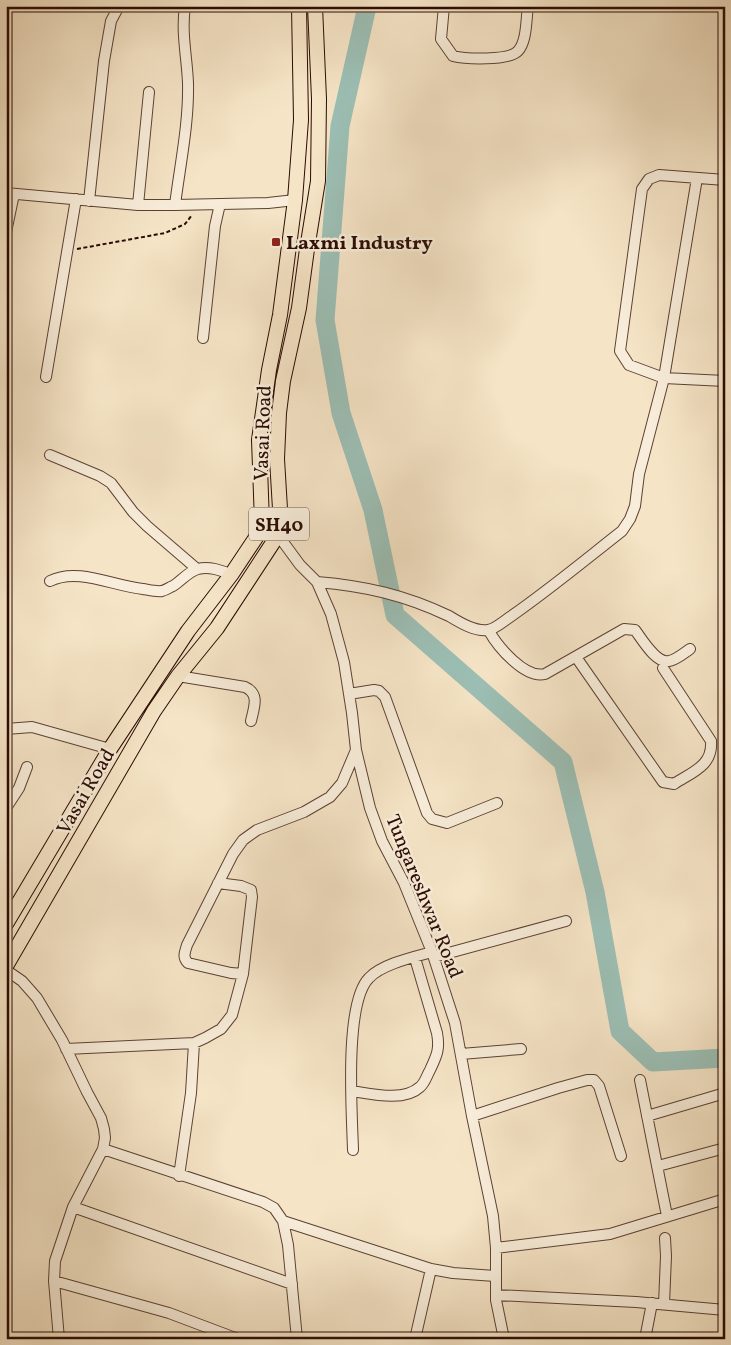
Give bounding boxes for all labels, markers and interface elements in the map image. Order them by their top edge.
place label: Laxmi Industry [286,230,433,258]
marker: Laxmi Industry [270,236,282,248]
street label: Vasai Road [248,385,280,481]
road number: SH40 [249,508,309,540]
street label: Vasai Road [51,744,123,840]
street label: Tungareshwar Road [377,811,469,983]

